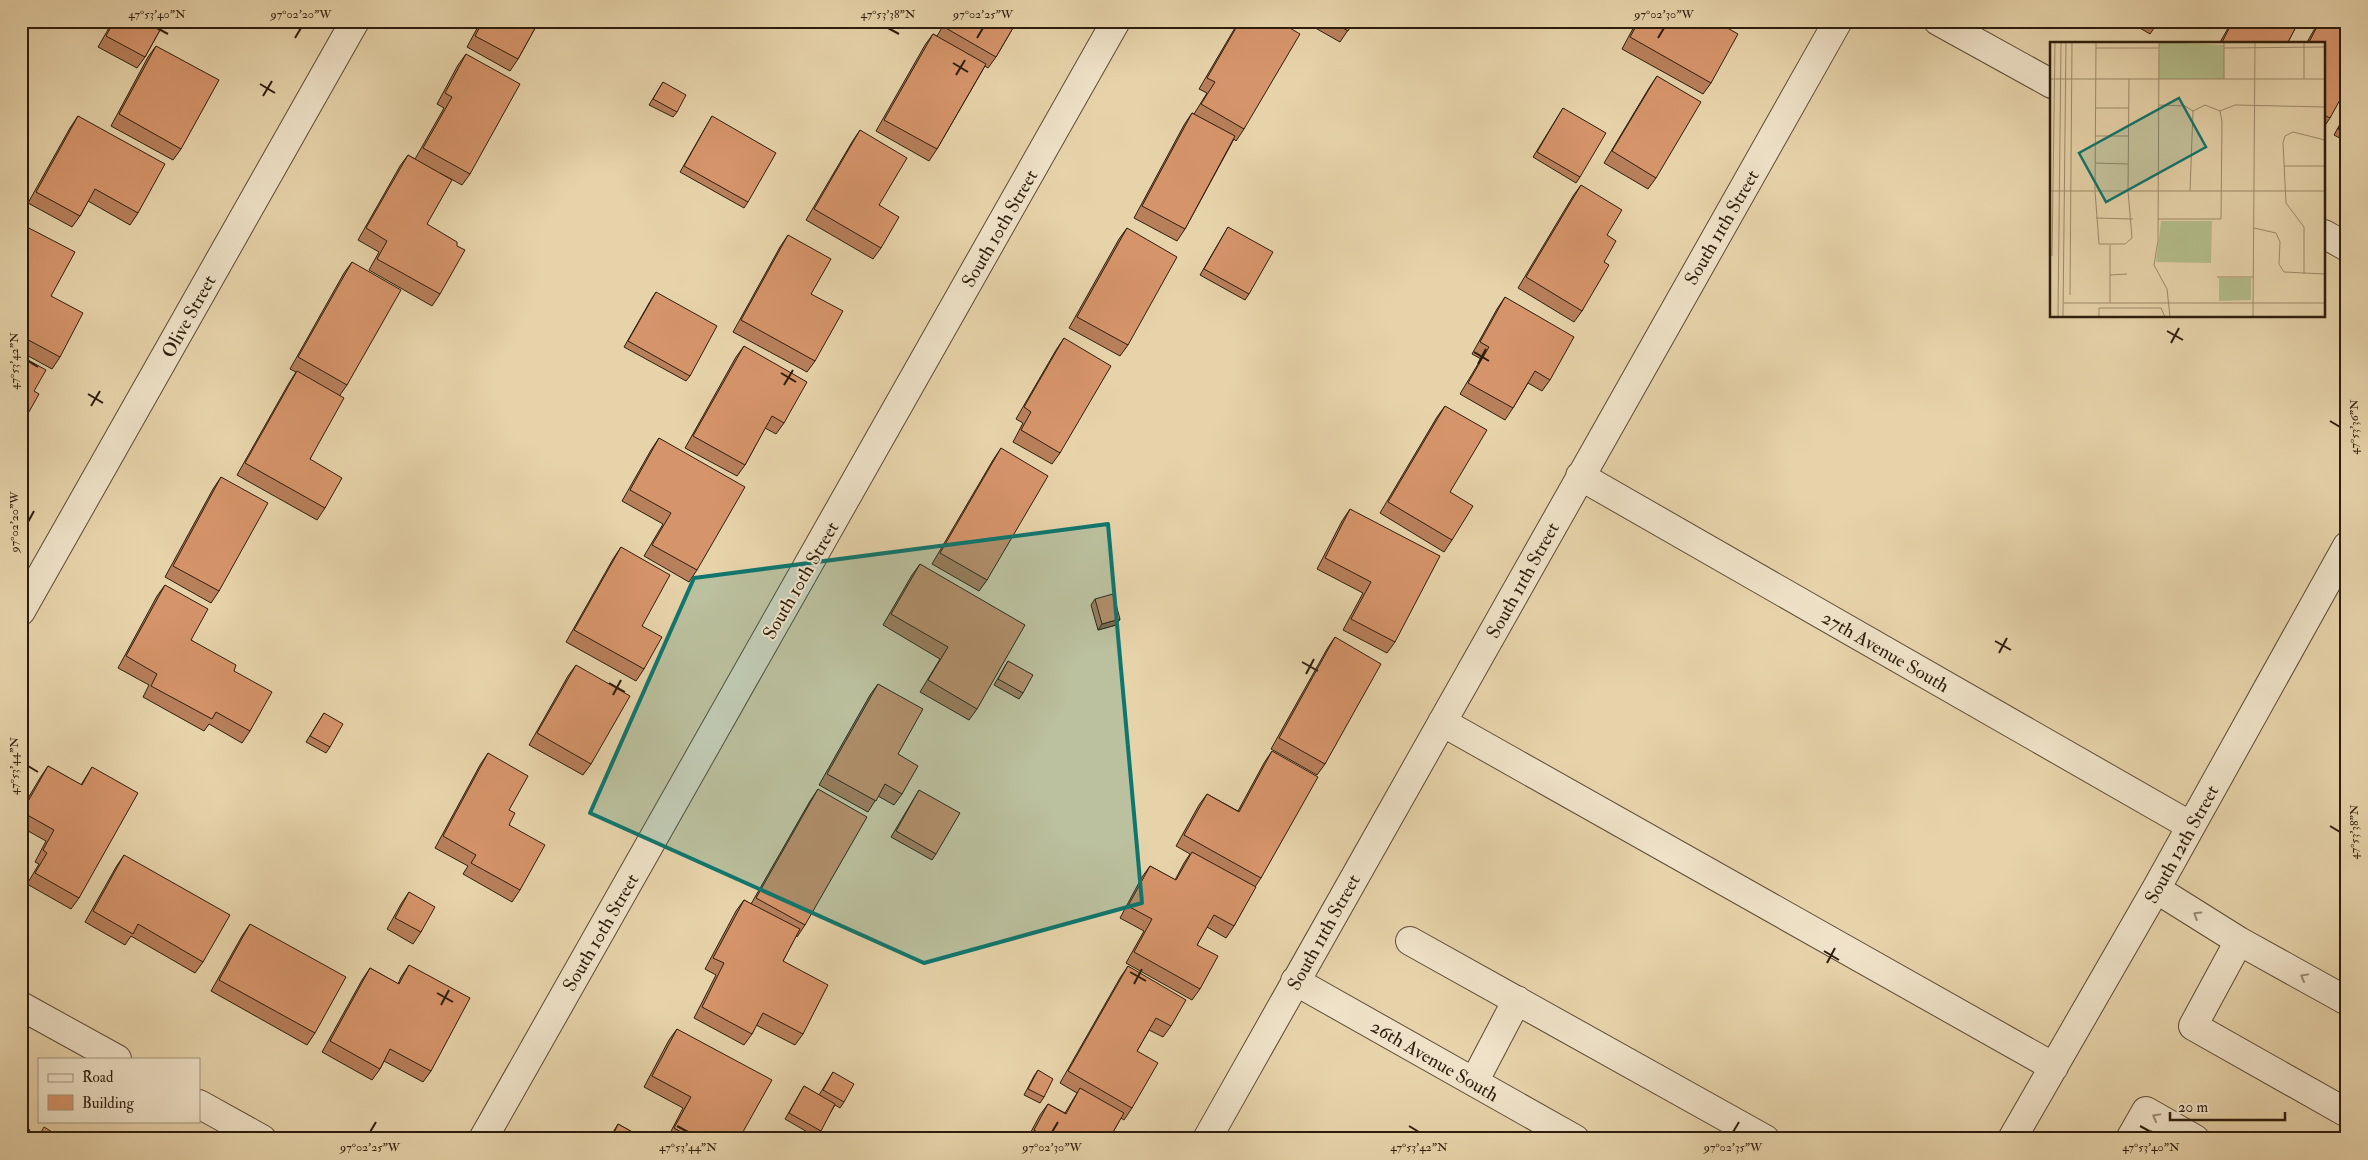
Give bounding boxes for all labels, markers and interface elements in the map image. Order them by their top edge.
text: 47°53'40"N [128,7,186,22]
text: 97°02'20"W [270,7,332,22]
text: 47°53'38"N [860,7,916,22]
text: 97°02'25"W [952,7,1014,22]
text: 97°02'30"W [1633,7,1694,22]
inset map [2050,42,2326,318]
street label: South 10th Street [956,165,1043,292]
street label: South 11th Street [1679,166,1765,289]
street label: Olive Street [156,271,221,362]
text: 47°53'42"N [7,332,22,390]
text: 47°53'36"N [2347,399,2362,455]
text: 97°02'20"W [7,491,22,553]
street label: South 10th Street [757,517,844,644]
street label: South 11th Street [1481,518,1565,643]
street label: 27th Avenue South [1818,606,1953,698]
text: 47°53'44"N [7,737,22,795]
street label: South 12th Street [2139,781,2224,908]
text: 47°53'38"N [2347,804,2362,860]
street label: South 10th Street [557,869,644,996]
street label: South 11th Street [1282,870,1366,995]
one-way arrow [2194,912,2203,922]
one-way arrow [2301,974,2310,984]
street label: 26th Avenue South [1366,1014,1503,1107]
legend [38,1058,200,1122]
text: Road [82,1068,114,1087]
scale bar [2170,1090,2286,1122]
text: Building [82,1094,134,1113]
text: 20 m [2178,1098,2208,1117]
one-way arrow [2153,1113,2162,1123]
text: 97°02'25"W [339,1140,401,1155]
text: 47°53'44"N [659,1140,717,1155]
text: 97°02'30"W [1021,1140,1082,1155]
text: 47°53'42"N [1390,1140,1448,1155]
text: 97°02'35"W [1703,1140,1763,1155]
text: 47°53'40"N [2122,1140,2180,1155]

